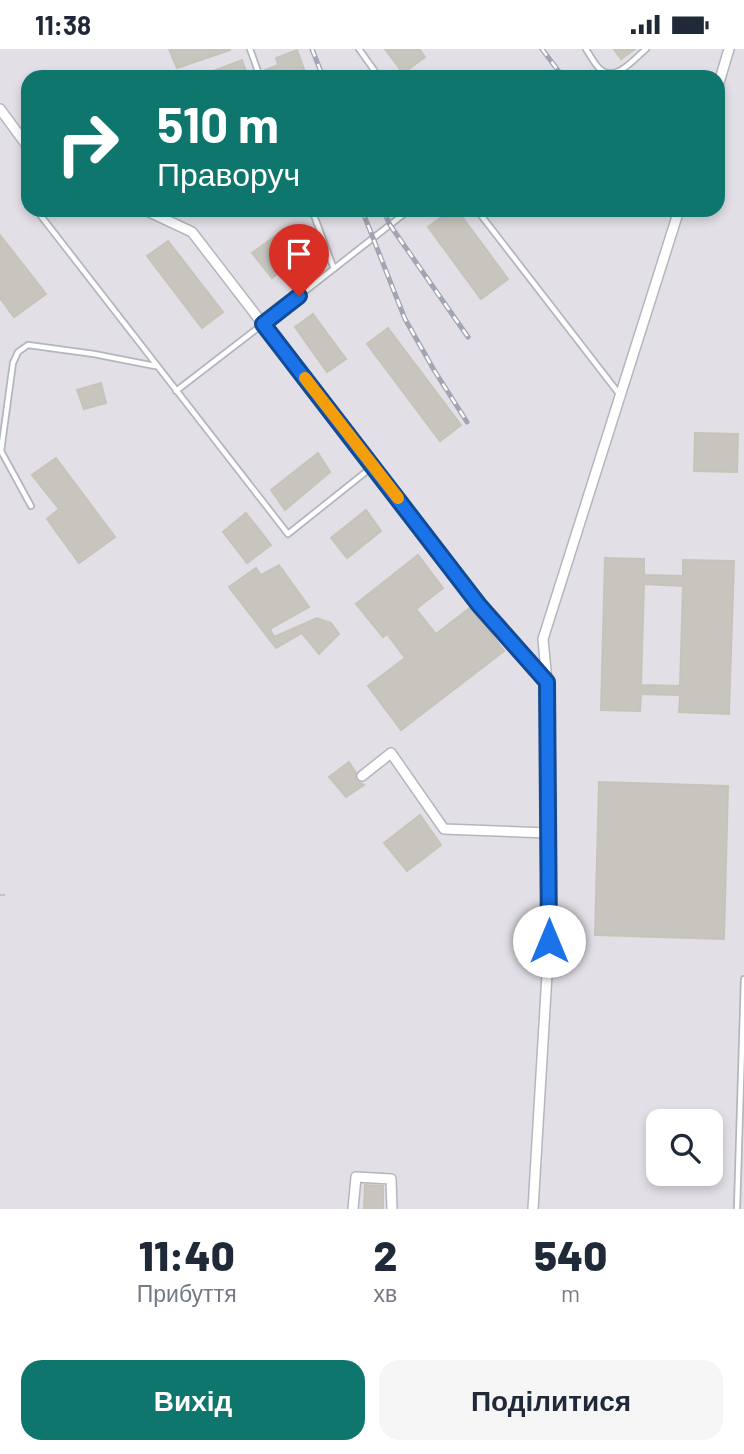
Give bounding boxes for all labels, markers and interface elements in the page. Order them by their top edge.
text: 11:38 [35,9,91,40]
text: 510 m [157,94,279,153]
icon: right [42,98,133,189]
text: Праворуч [157,154,300,192]
pin [269,224,329,296]
icon: arrive [280,235,318,273]
position arrow [512,904,586,978]
map controls [646,1109,723,1186]
button: search [646,1109,723,1186]
text: 11:40 [139,1229,235,1279]
text: 2 [373,1229,397,1279]
text: 540 [534,1229,607,1279]
text: Прибуття [137,1279,237,1307]
text: хв [373,1279,397,1307]
text: m [561,1279,580,1307]
button: Вихід [21,1360,365,1440]
button: Поділитися [379,1360,723,1440]

